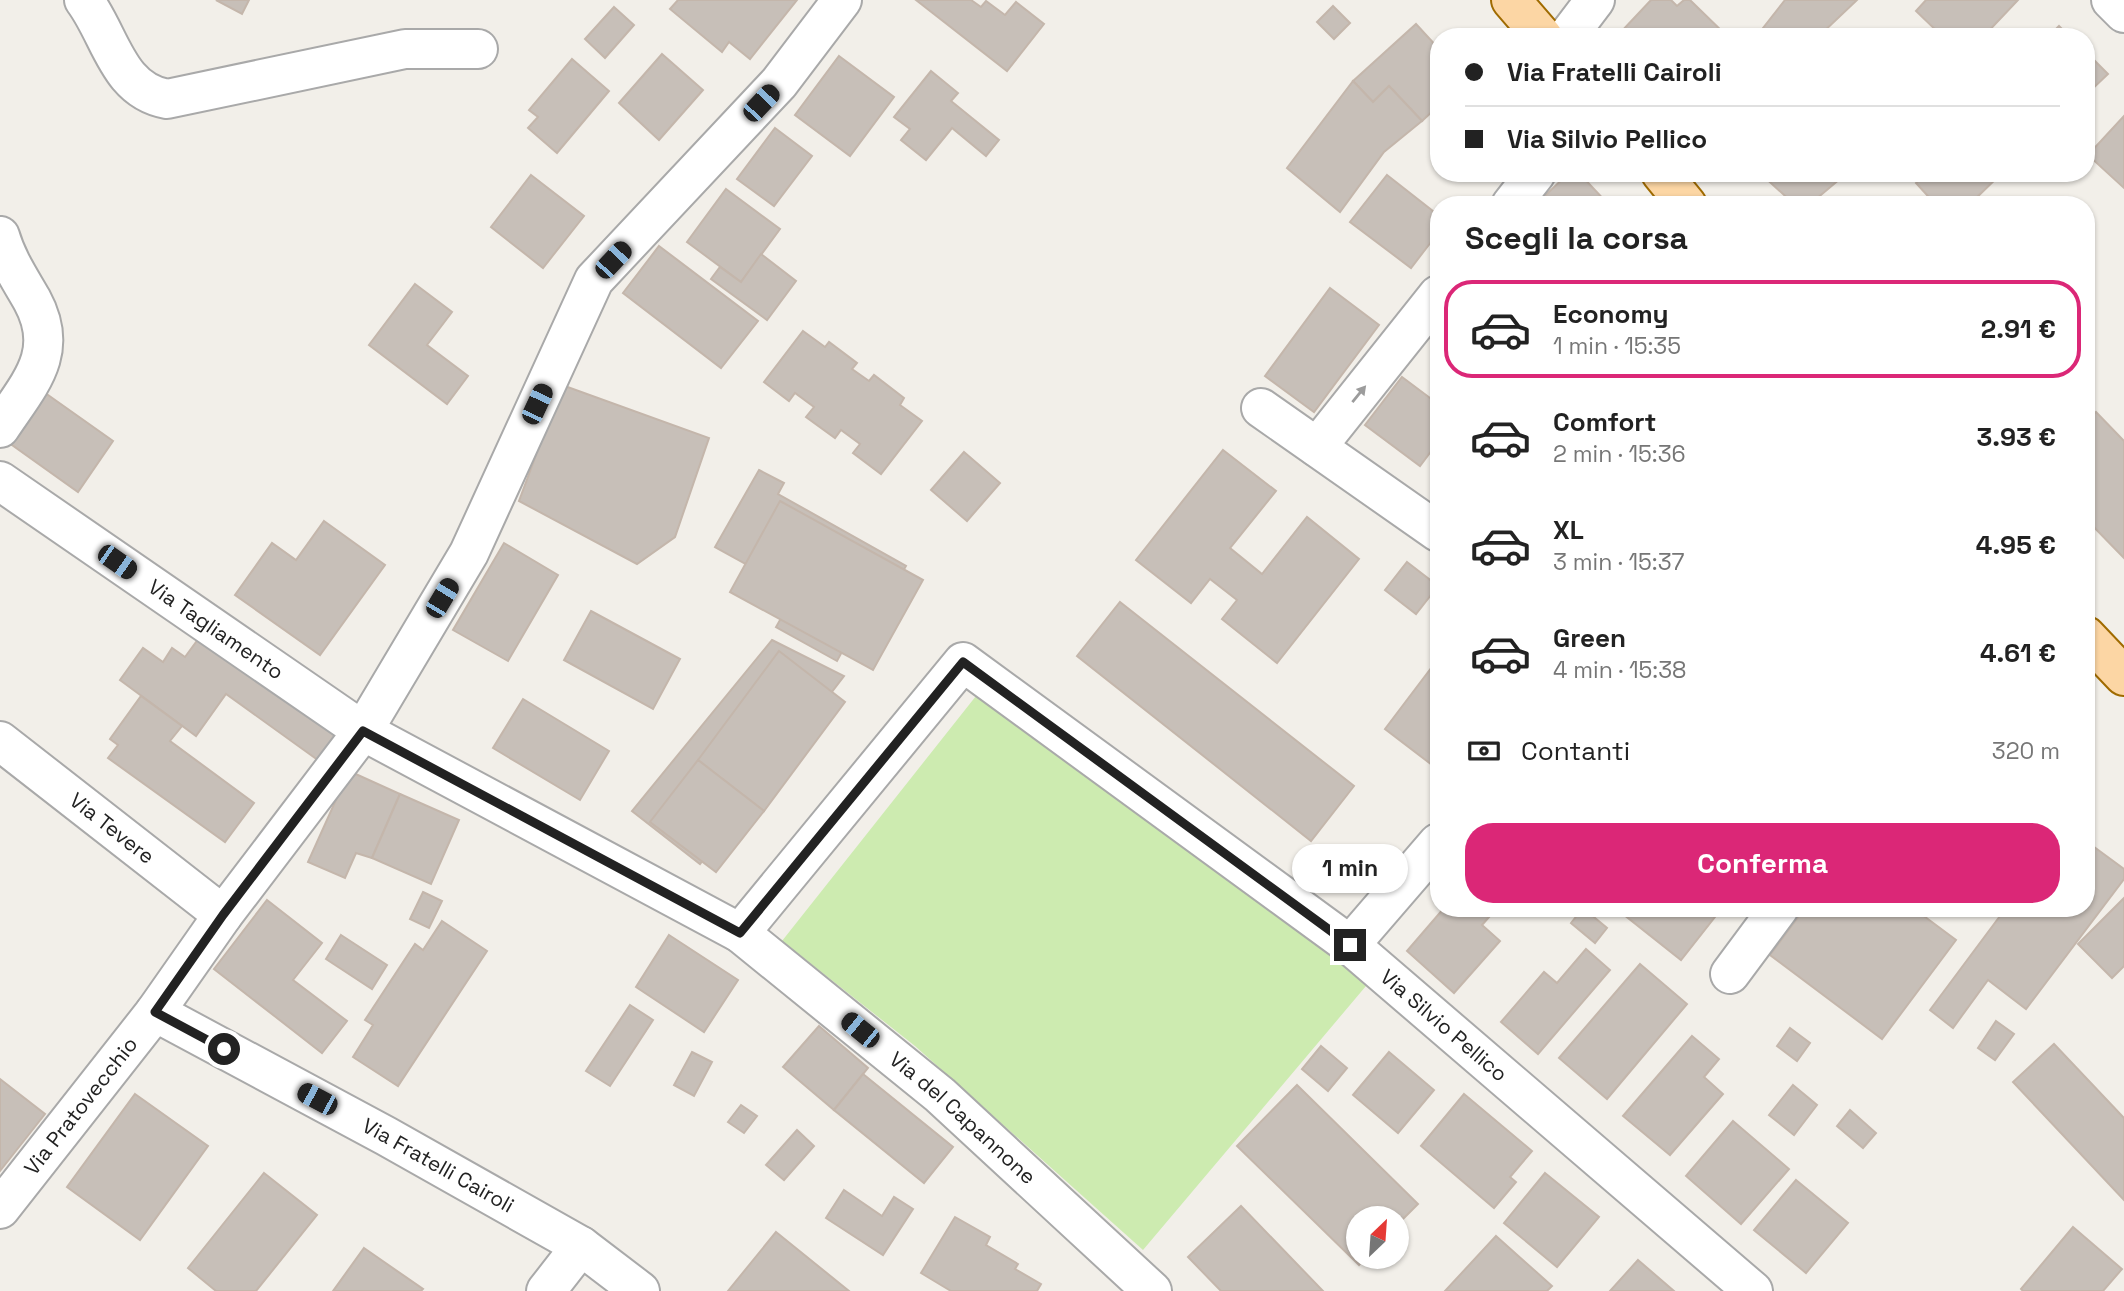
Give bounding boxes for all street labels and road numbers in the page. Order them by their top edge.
street label: Via Tagliamento [143,573,289,685]
street label: Via Tevere [64,786,160,870]
street label: Via Silvio Pellico [1375,963,1513,1087]
street label: Via Pratovecchio [18,1031,143,1180]
street label: Via del Capannone [884,1045,1042,1190]
street label: Via Fratelli Cairoli [358,1112,519,1219]

